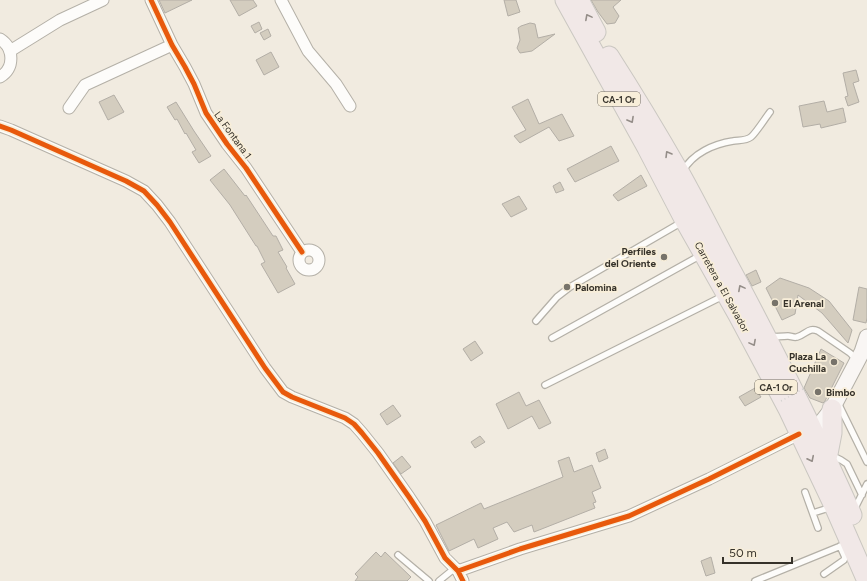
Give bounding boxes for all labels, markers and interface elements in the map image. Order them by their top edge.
one-way arrow [586,14,593,21]
road number: CA-1 Or [598,92,640,106]
street label: La Fontana 1 [211,109,255,161]
one-way arrow [626,116,634,123]
one-way arrow [665,151,672,158]
street label: Carretera a El Salvador [692,239,753,335]
place label: Perfiles del Oriente [605,245,656,270]
marker: Perfiles del Oriente [659,252,669,262]
place label: Palomina [575,281,617,294]
marker: Palomina [562,282,572,292]
one-way arrow [738,285,745,293]
place label: El Arenal [783,297,824,310]
marker: El Arenal [770,298,780,308]
one-way arrow [748,338,755,346]
place label: Plaza La Cuchilla [789,350,826,375]
marker: Plaza La Cuchilla [829,357,839,367]
road number: CA-1 Or [755,380,797,394]
place label: Bimbo [826,386,855,399]
marker: Bimbo [813,387,823,397]
one-way arrow [806,455,814,462]
scale bar [723,539,792,565]
text: 50 m [729,546,757,560]

